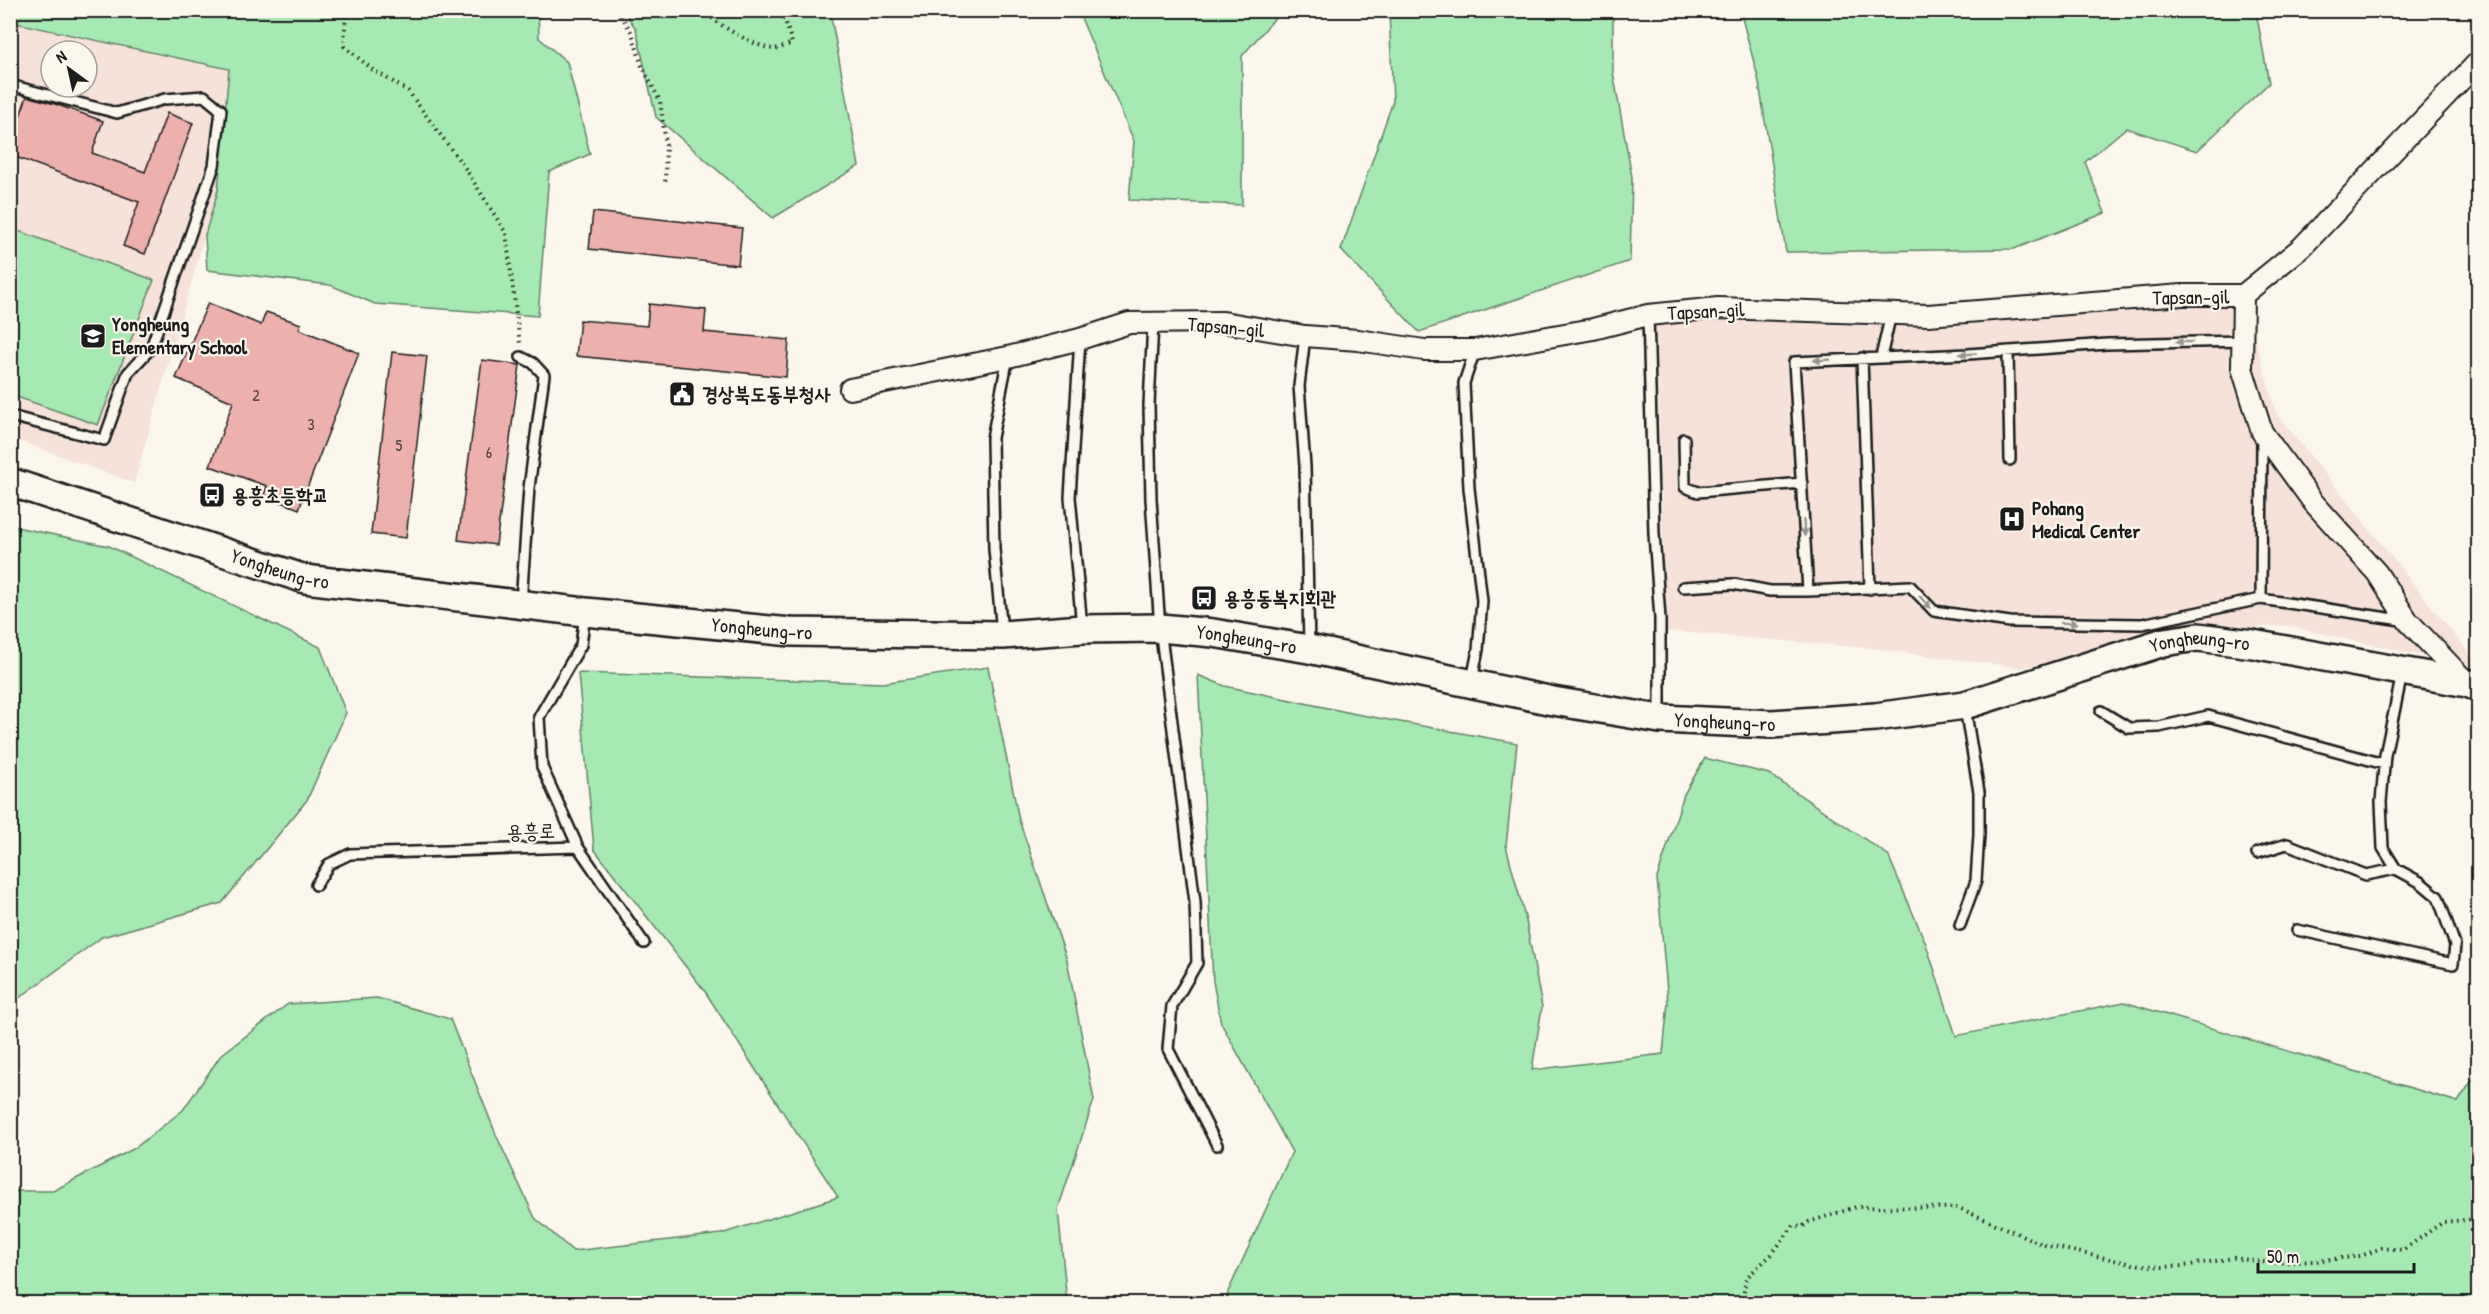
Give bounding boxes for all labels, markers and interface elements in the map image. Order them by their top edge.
north arrow [39,39,99,99]
text: N [51,45,71,68]
street label: Tapsan-gil [2152,282,2230,311]
street label: Tapsan-gil [1667,295,1746,326]
place label: Yongheung Elementary School [112,310,248,361]
street label: Tapsan-gil [1186,310,1266,343]
school or university icon: Yongheung Elementary School [78,321,108,351]
one-way arrow [2174,338,2193,347]
one-way arrow [1958,349,1977,359]
one-way arrow [1813,356,1832,365]
public building icon: 경상북도동부청사 [667,379,697,409]
place label: 경상북도동부청사 [702,380,831,407]
house number: 2 [252,384,260,406]
house number: 3 [307,413,315,435]
house number: 5 [396,434,403,456]
house number: 6 [486,441,492,463]
bus stop icon: 용흥초등학교 [197,480,227,510]
place label: 용흥초등학교 [232,481,329,508]
place label: Pohang Medical Center [2032,494,2140,544]
hospital icon: Pohang Medical Center [1997,504,2027,534]
one-way arrow [1800,519,1809,538]
street label: Yongheung-ro [228,542,330,595]
bus stop icon: 용흥동복지회관 [1189,583,1219,613]
place label: 용흥동복지회관 [1224,584,1337,611]
one-way arrow [1918,595,1932,609]
street label: Yongheung-ro [710,610,812,645]
street label: Yongheung-ro [1195,618,1299,660]
one-way arrow [2059,618,2078,628]
street label: Yongheung-ro [2146,623,2251,659]
street label: Yongheung-ro [1674,706,1776,737]
street label: 용흥로 [506,816,556,845]
scale bar [2258,1236,2414,1274]
text: 50 m [2267,1244,2299,1269]

